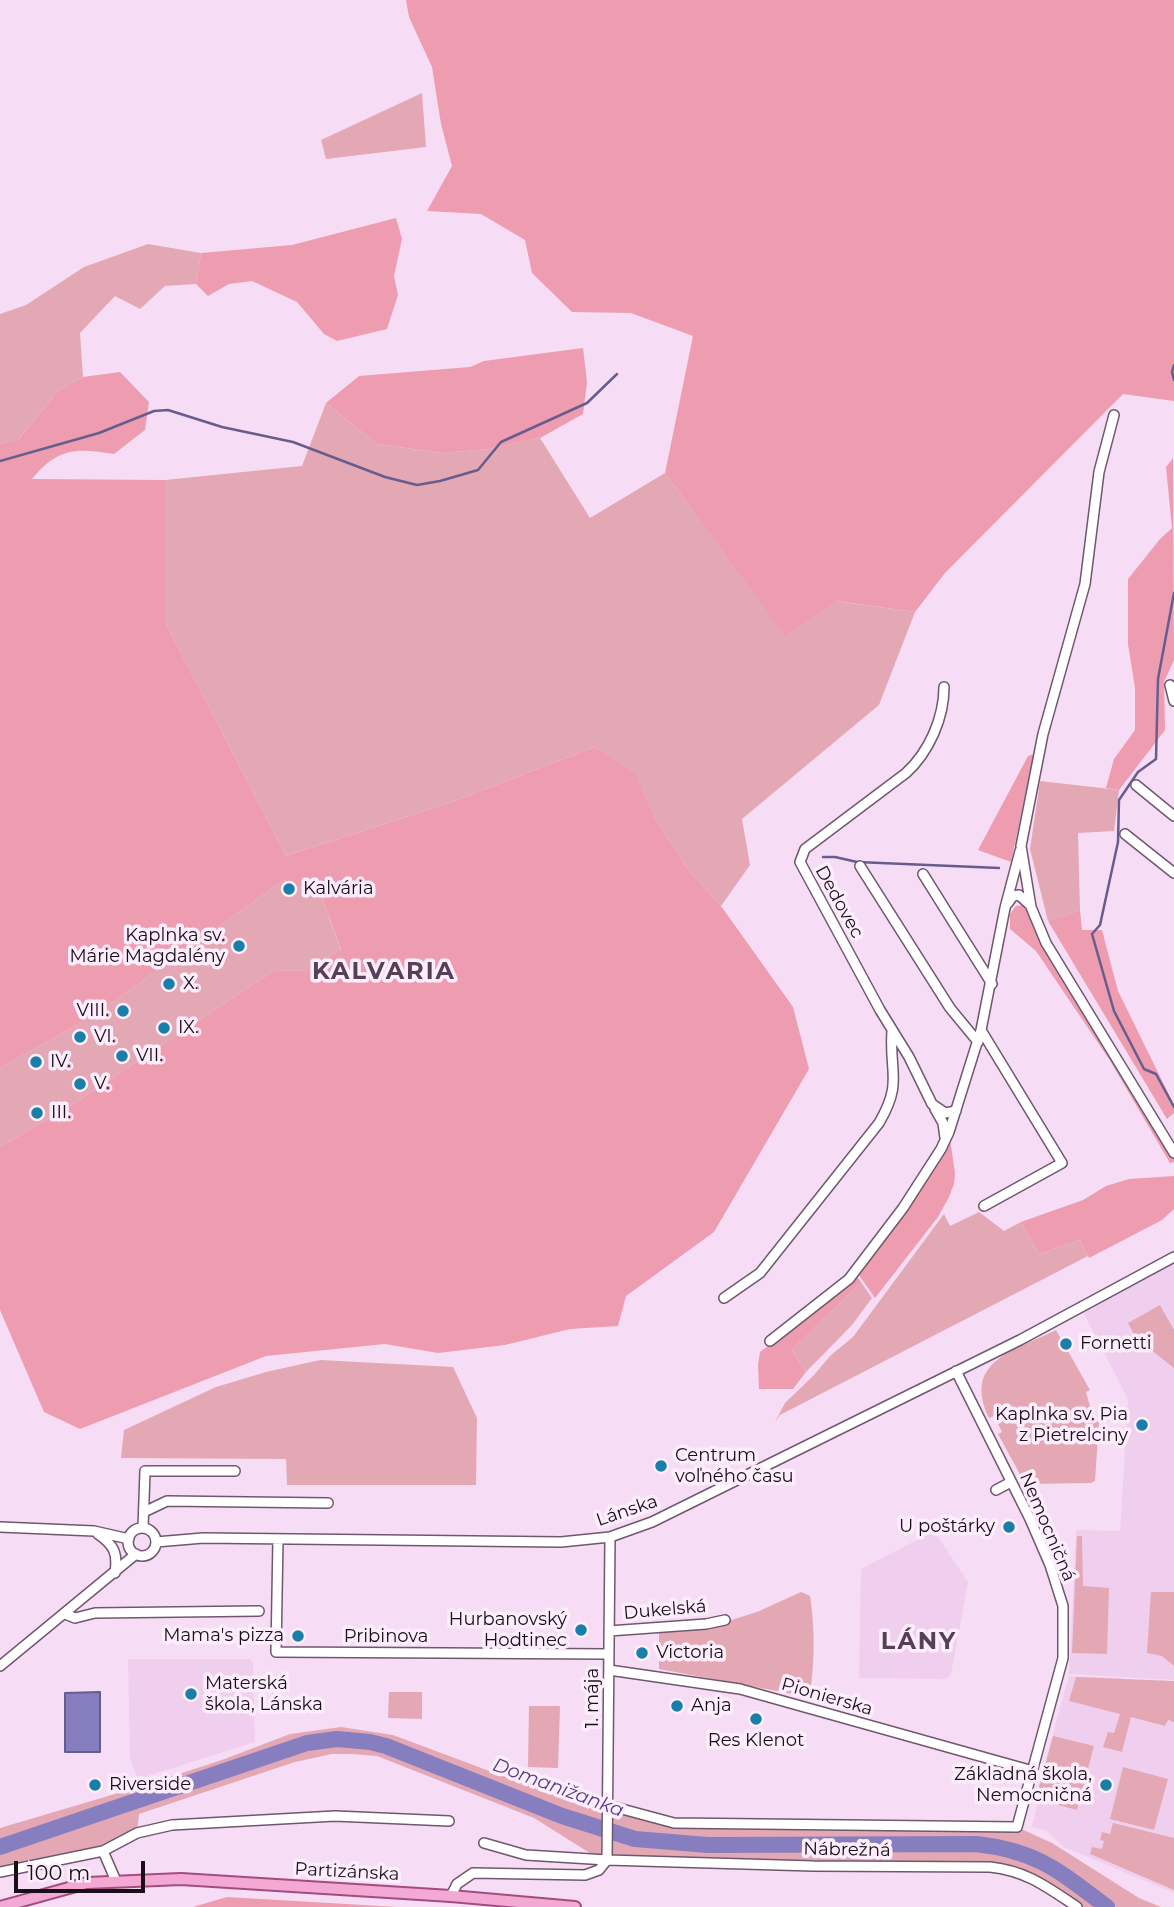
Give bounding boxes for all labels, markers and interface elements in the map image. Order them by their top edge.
street label: Dedovec [810,862,868,942]
place label: Kalvária [303,878,374,900]
marker: Kalvária [281,881,297,897]
place label: Kaplnka sv. Márie Magdalény [69,925,225,968]
marker: Kaplnka sv. Márie Magdalény [231,938,247,954]
district label: KALVARIA [313,958,455,986]
place label: X. [183,973,199,995]
marker: X. [161,976,177,992]
place label: VIII. [77,1000,109,1022]
marker: VIII. [115,1003,131,1019]
place label: IX. [178,1017,199,1039]
marker: IX. [156,1020,172,1036]
place label: VI. [94,1026,116,1048]
marker: VI. [72,1029,88,1045]
place label: VII. [136,1045,163,1067]
marker: VII. [114,1048,130,1064]
place label: IV. [50,1051,71,1073]
marker: IV. [28,1054,44,1070]
place label: V. [94,1073,110,1095]
marker: V. [72,1076,88,1092]
place label: III. [51,1102,71,1124]
marker: III. [29,1105,45,1121]
place label: Fornetti [1080,1333,1152,1355]
marker: Fornetti [1058,1336,1074,1352]
place label: Kaplnka sv. Pia z Pietrelciny [995,1404,1128,1446]
marker: Kaplnka sv. Pia z Pietrelciny [1134,1417,1150,1433]
place label: Centrum voľného času [675,1445,794,1488]
marker: Centrum voľného času [653,1458,669,1474]
street label: Nemocničná [1014,1469,1080,1585]
street label: Lánska [594,1490,660,1532]
place label: U poštárky [899,1516,995,1538]
marker: U poštárky [1001,1519,1017,1535]
street label: Dukelská [623,1596,707,1624]
place label: Hurbanovský Hodtinec [449,1609,567,1652]
marker: Hurbanovský Hodtinec [573,1622,589,1638]
place label: Mama's pizza [163,1625,284,1647]
street label: Pribinova [344,1626,428,1648]
marker: Mama's pizza [290,1628,306,1644]
district label: LÁNY [881,1628,957,1656]
place label: Victoria [656,1642,724,1664]
marker: Victoria [634,1645,650,1661]
street label: 1. mája [582,1668,604,1728]
place label: Materská škola, Lánska [205,1673,323,1716]
street label: Pionierska [779,1674,875,1720]
marker: Materská škola, Lánska [183,1686,199,1702]
place label: Anja [691,1695,732,1717]
marker: Anja [669,1698,685,1714]
marker: Res Klenot [748,1711,764,1727]
place label: Res Klenot [708,1730,804,1752]
water label: Domanižanka [489,1754,627,1822]
place label: Základná škola, Nemocničná [954,1764,1092,1806]
place label: Riverside [109,1774,191,1796]
marker: Riverside [87,1777,103,1793]
marker: Základná škola, Nemocničná [1098,1777,1114,1793]
street label: Nábrežná [803,1838,891,1862]
scale bar [18,1848,149,1892]
street label: Partizánska [294,1858,400,1886]
text: 100 m [27,1860,90,1885]

